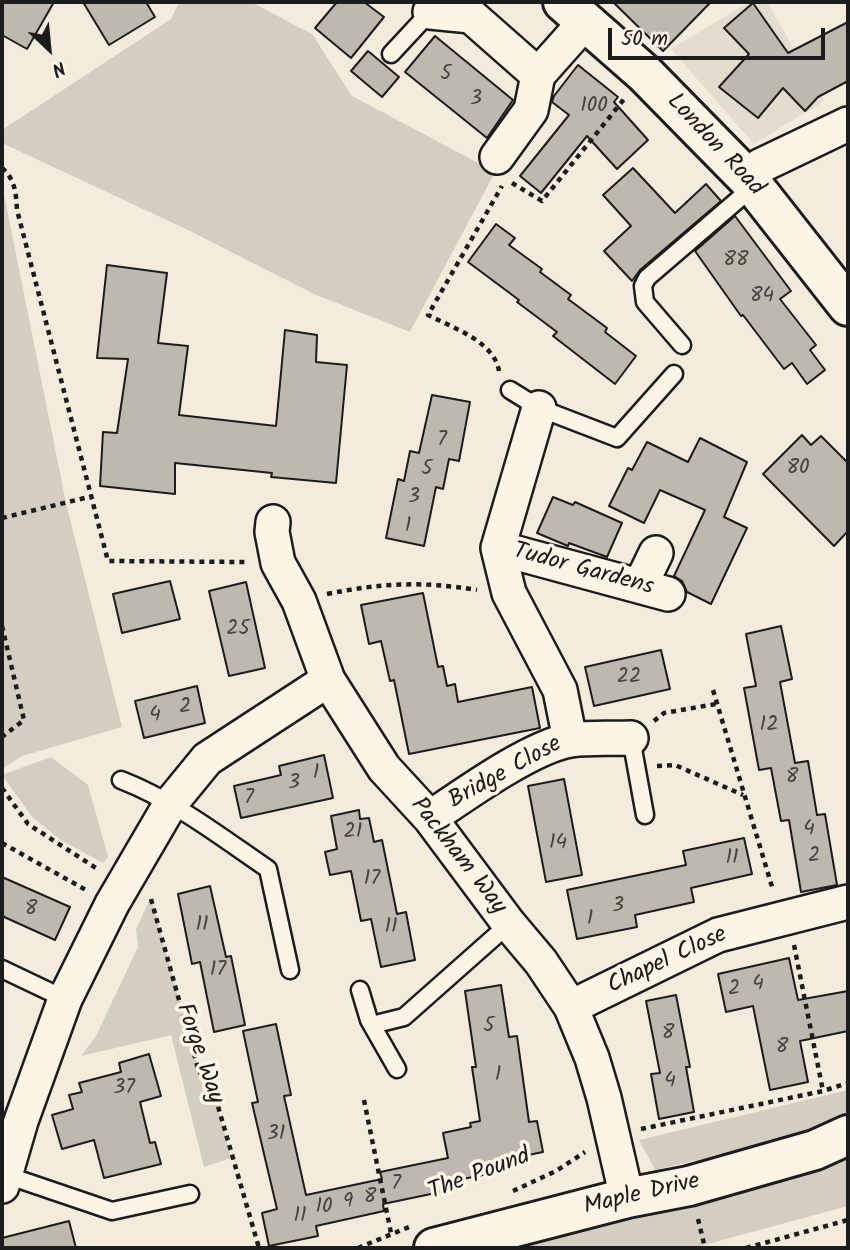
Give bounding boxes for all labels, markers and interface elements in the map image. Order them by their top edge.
north arrow [14,14,84,84]
scale bar [612,14,829,58]
text: 50 m [621,23,668,56]
text: N [46,52,70,84]
house number: 5 [440,62,452,88]
house number: 3 [470,87,482,113]
street label: London Road [659,89,769,203]
house number: 100 [580,94,608,120]
house number: 88 [723,248,749,274]
house number: 84 [750,284,774,310]
house number: 7 [437,428,447,454]
house number: 80 [786,456,810,482]
house number: 5 [421,457,433,483]
house number: 3 [408,485,420,511]
house number: 1 [405,514,411,540]
street label: Tudor Gardens [510,538,656,604]
house number: 25 [226,617,250,643]
house number: 22 [617,665,641,691]
house number: 2 [179,695,191,721]
house number: 4 [149,703,161,729]
house number: 12 [760,713,778,739]
street label: Bridge Close [444,731,568,817]
house number: 1 [313,761,319,787]
house number: 8 [786,765,798,791]
house number: 3 [288,771,300,797]
house number: 7 [244,786,254,812]
street label: Packham Way [402,793,512,921]
house number: 4 [803,817,815,843]
house number: 21 [344,820,362,846]
house number: 14 [549,831,567,857]
house number: 2 [808,844,820,870]
house number: 11 [725,846,739,872]
house number: 17 [364,867,380,893]
house number: 3 [612,894,624,920]
house number: 8 [25,897,37,923]
house number: 1 [587,907,593,933]
house number: 11 [195,913,209,939]
house number: 11 [384,915,398,941]
street label: Chapel Close [604,922,732,1002]
house number: 17 [210,958,226,984]
house number: 4 [752,972,764,998]
house number: 2 [728,977,740,1003]
street label: Forge Way [167,1000,229,1108]
house number: 5 [483,1014,495,1040]
house number: 8 [662,1021,674,1047]
house number: 8 [776,1035,788,1061]
house number: 1 [495,1063,501,1089]
house number: 4 [664,1069,676,1095]
house number: 37 [113,1076,135,1102]
house number: 31 [267,1122,285,1148]
street label: The Pound [425,1144,535,1208]
street label: Maple Drive [581,1169,703,1223]
house number: 7 [391,1172,401,1198]
house number: 8 [364,1185,376,1211]
house number: 9 [343,1190,353,1216]
house number: 10 [315,1195,333,1221]
house number: 11 [293,1204,307,1230]

